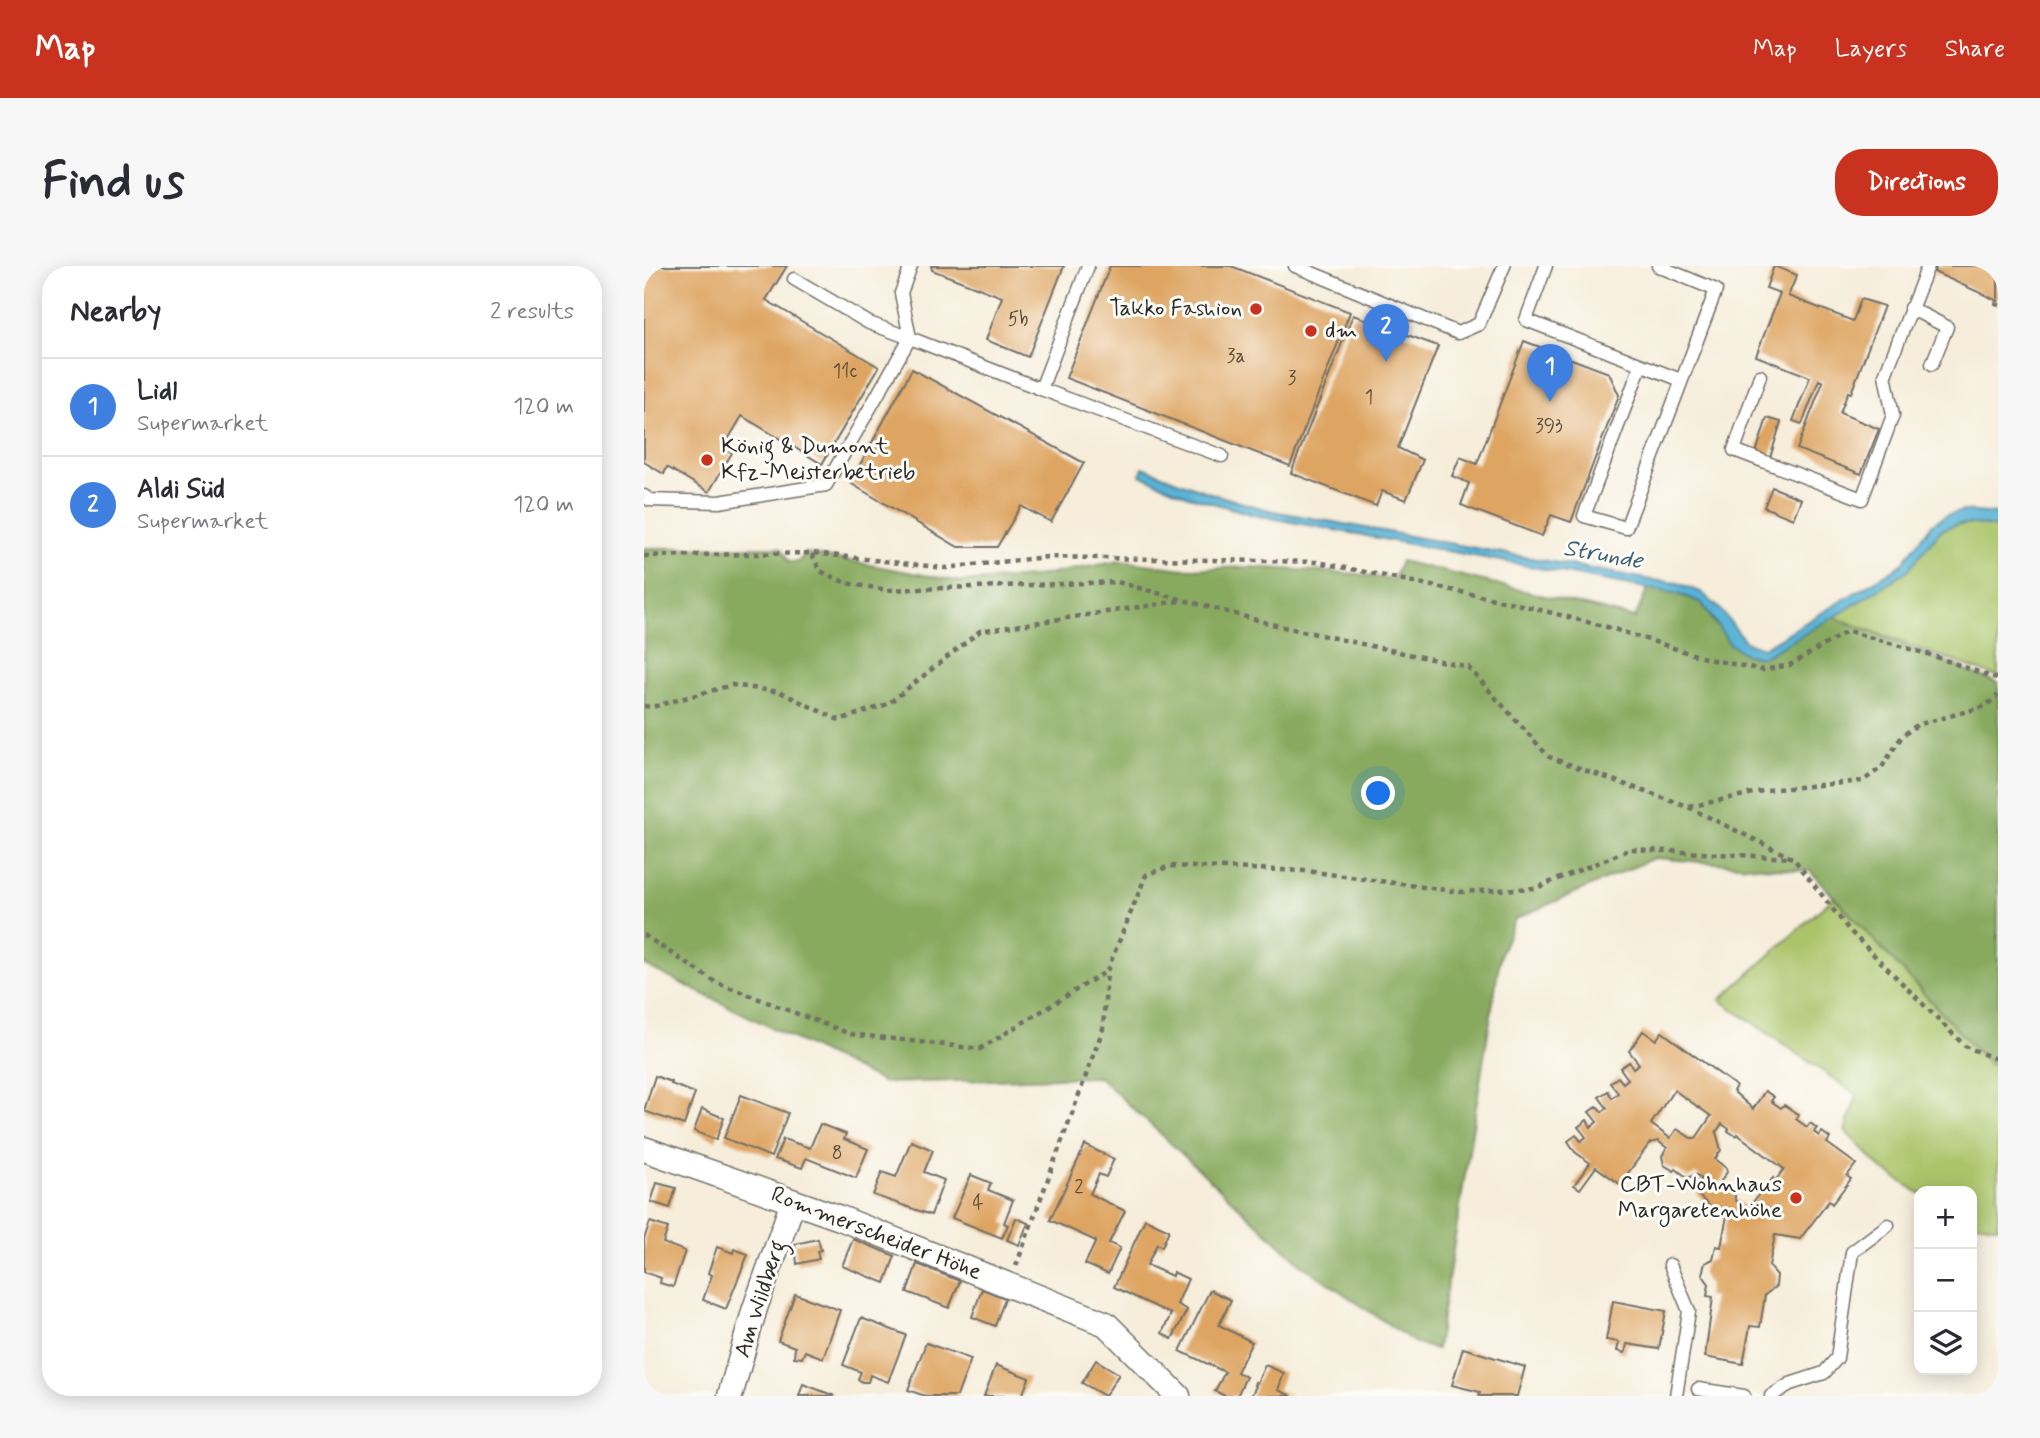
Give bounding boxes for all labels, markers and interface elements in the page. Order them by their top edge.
text: Map [35,27,95,71]
text: Map [1753,34,1797,65]
text: Layers [1835,34,1907,65]
text: Share [1945,34,2005,65]
button: Directions [1835,149,1998,216]
text: Find us [42,150,185,215]
text: Nearby [70,292,161,331]
place label: Takko Fashion [1109,294,1242,324]
text: 2 results [490,297,574,327]
marker: Takko Fashion [1248,301,1264,317]
pin: 2 [1363,304,1409,362]
house number: 5b [1008,307,1028,332]
place label: dm [1325,316,1357,346]
marker: dm [1303,323,1319,339]
house number: 3a [1227,344,1245,369]
pin: 1 [1527,344,1573,402]
house number: 11c [833,359,857,384]
house number: 3 [1288,366,1297,391]
text: Lidl [137,375,177,409]
house number: 1 [1365,385,1373,410]
text: 1 [88,392,98,422]
text: 120 m [513,392,574,422]
text: Supermarket [137,409,268,439]
house number: 393 [1535,414,1563,439]
place label: König & Dumont Kfz-Meisterbetrieb [721,432,915,488]
marker: König & Dumont Kfz-Meisterbetrieb [699,452,715,468]
text: Aldi Süd [137,473,225,507]
text: 2 [87,490,99,520]
text: 120 m [513,490,574,520]
text: Supermarket [137,507,268,537]
water label: Strunde [1561,533,1646,577]
your location [1361,776,1395,810]
house number: 8 [832,1141,842,1166]
place label: CBT-Wohnhaus Margaretenhöhe [1618,1170,1782,1228]
house number: 2 [1074,1175,1084,1200]
street label: Rommerscheider Höhe [766,1180,986,1288]
map controls [1914,1186,1977,1375]
button: + [1914,1186,1977,1249]
marker: CBT-Wohnhaus Margaretenhöhe [1788,1190,1804,1206]
house number: 4 [972,1191,984,1216]
street label: Am Wildberg [728,1236,796,1362]
button: − [1914,1249,1977,1312]
button: layers [1914,1312,1977,1375]

